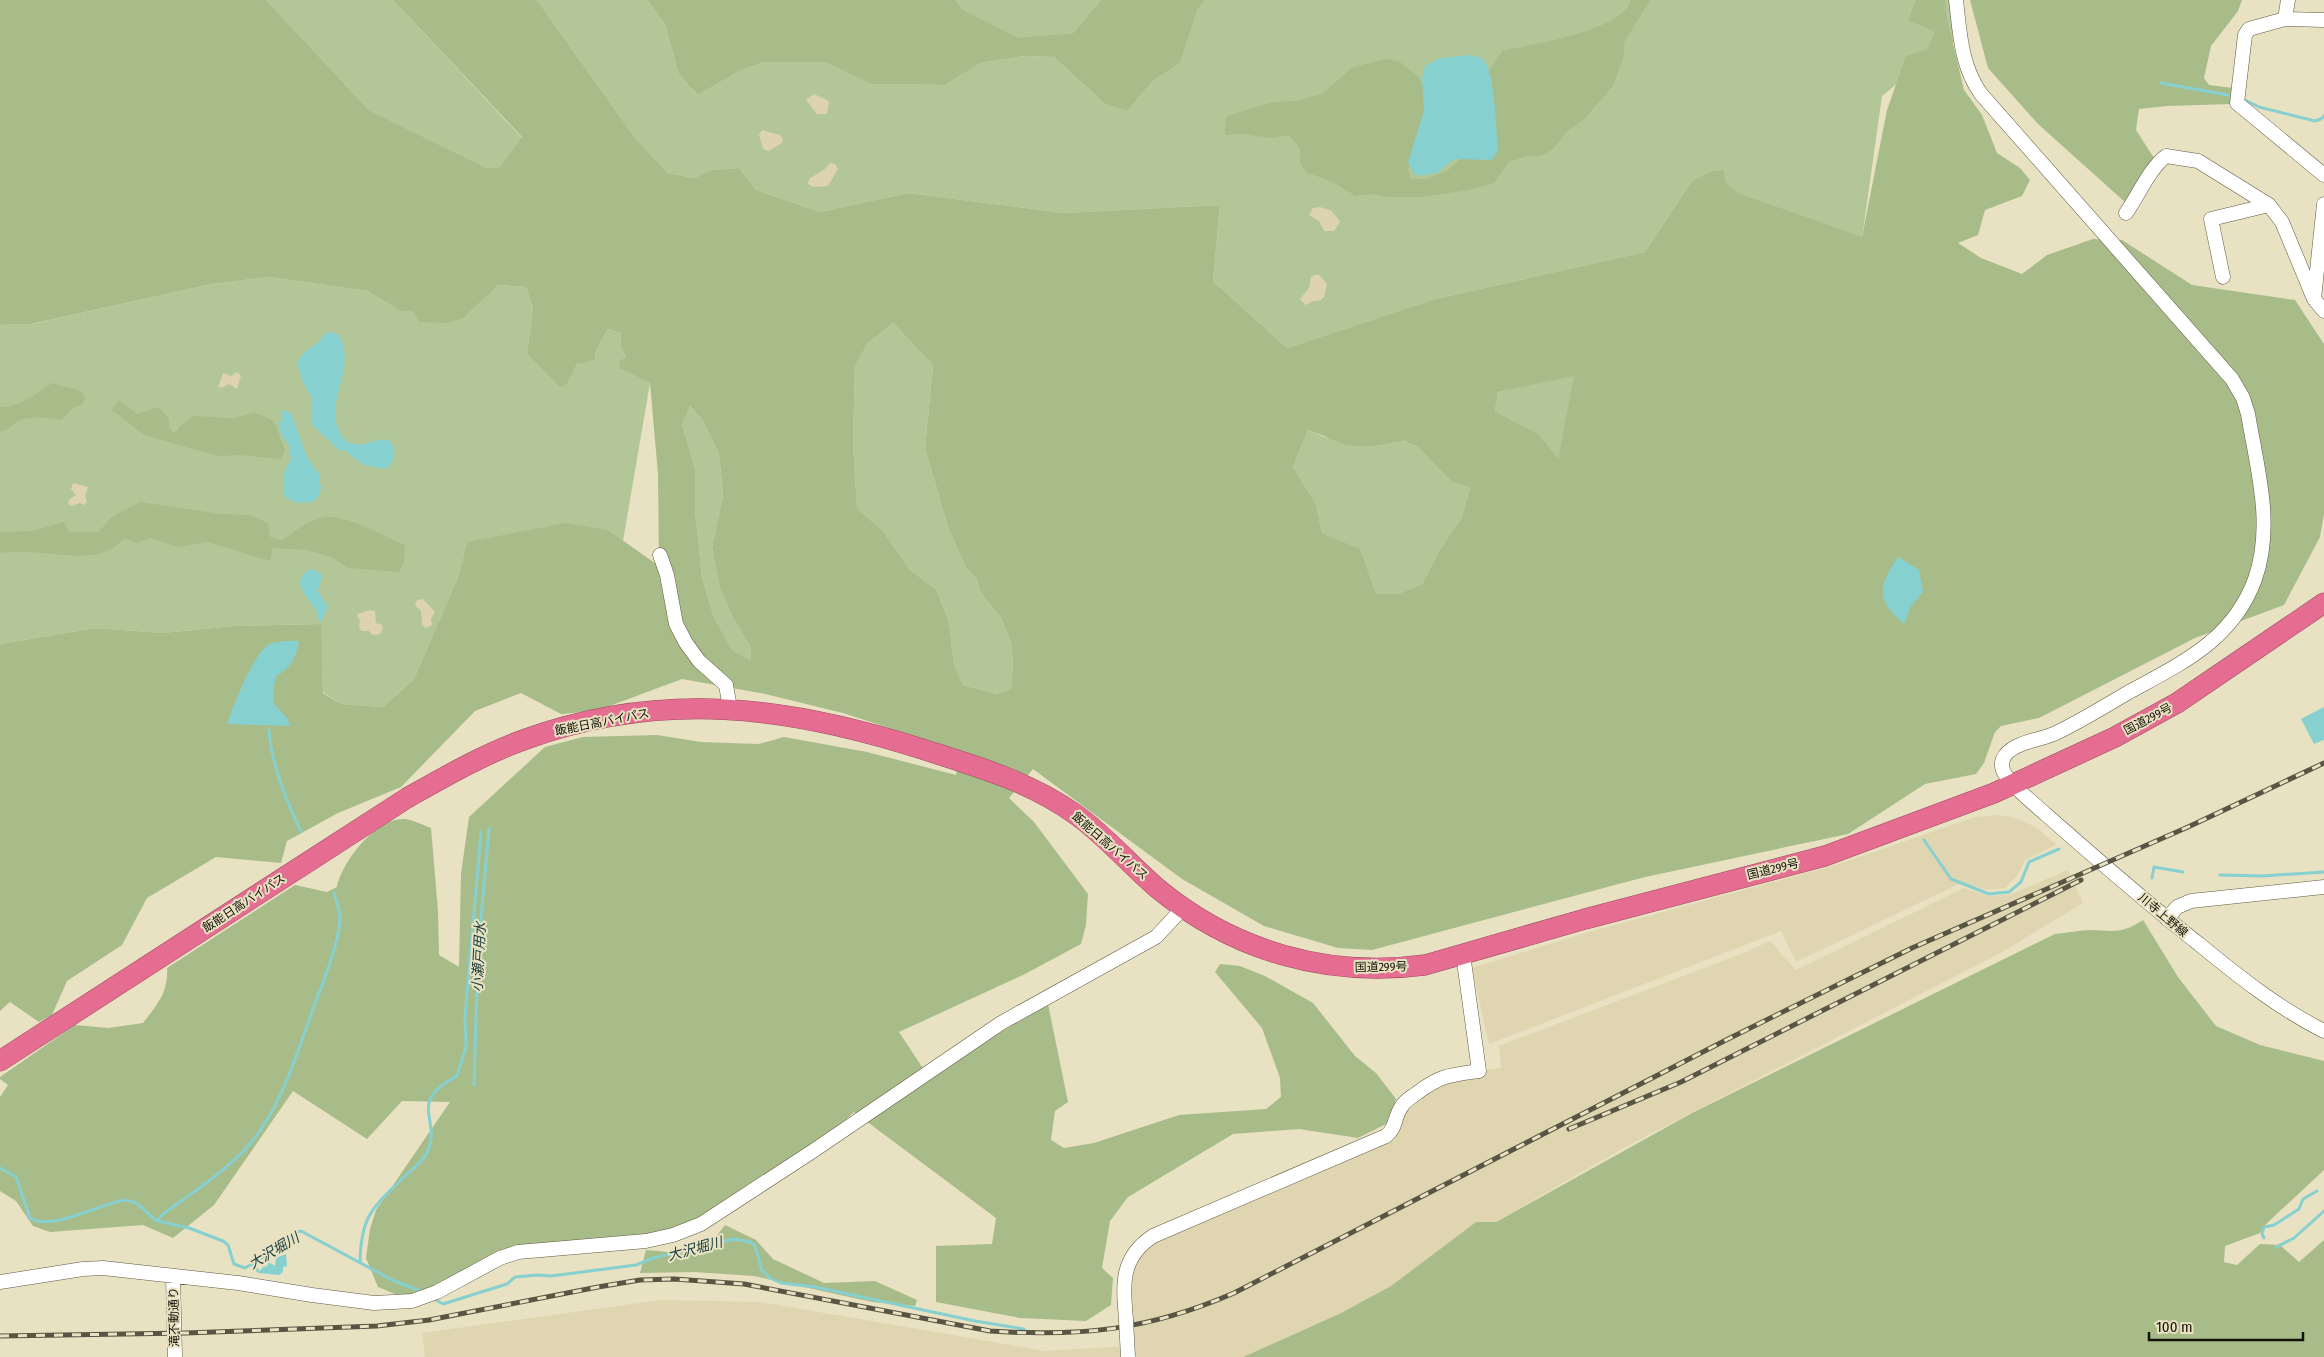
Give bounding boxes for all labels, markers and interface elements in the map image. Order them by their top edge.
street label: 国道299号 [2121,700,2175,738]
street label: 飯能日高バイパス [554,706,650,738]
street label: 飯能日高バイパス [1069,809,1151,883]
street label: 国道299号 [1746,856,1800,882]
street label: 飯能日高バイパス [200,871,288,935]
street label: 川寺上野線 [2136,890,2190,940]
water label: 小瀬戸用水 [469,920,489,992]
street label: 国道299号 [1354,960,1408,974]
water label: 大沢堀川 [246,1228,304,1273]
water label: 大沢堀川 [666,1233,726,1264]
street label: 滝不動通り [166,1287,182,1347]
scale bar [2149,1310,2303,1342]
text: 100 m [2156,1318,2193,1336]

